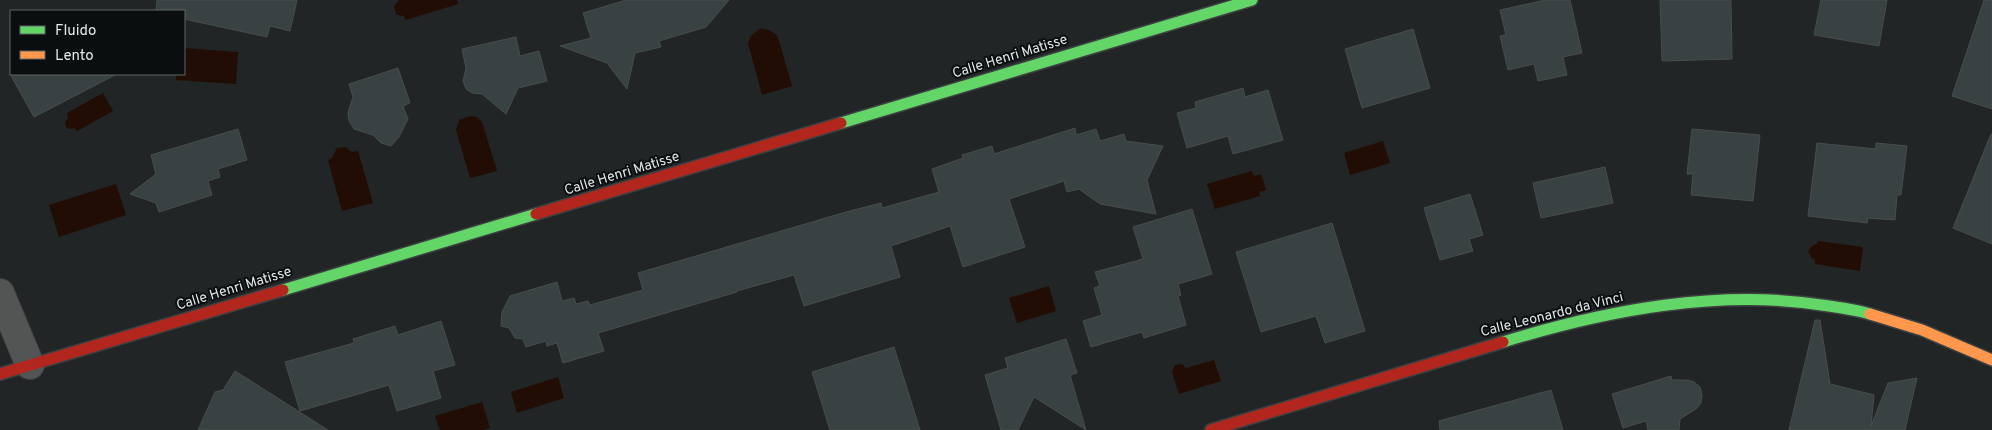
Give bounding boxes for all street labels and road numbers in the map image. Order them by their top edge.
street label: Calle Henri Matisse [950,31,1070,83]
street label: Calle Henri Matisse [562,148,682,200]
street label: Calle Henri Matisse [174,263,294,315]
street label: Calle Leonardo da Vinci [1479,289,1625,341]

